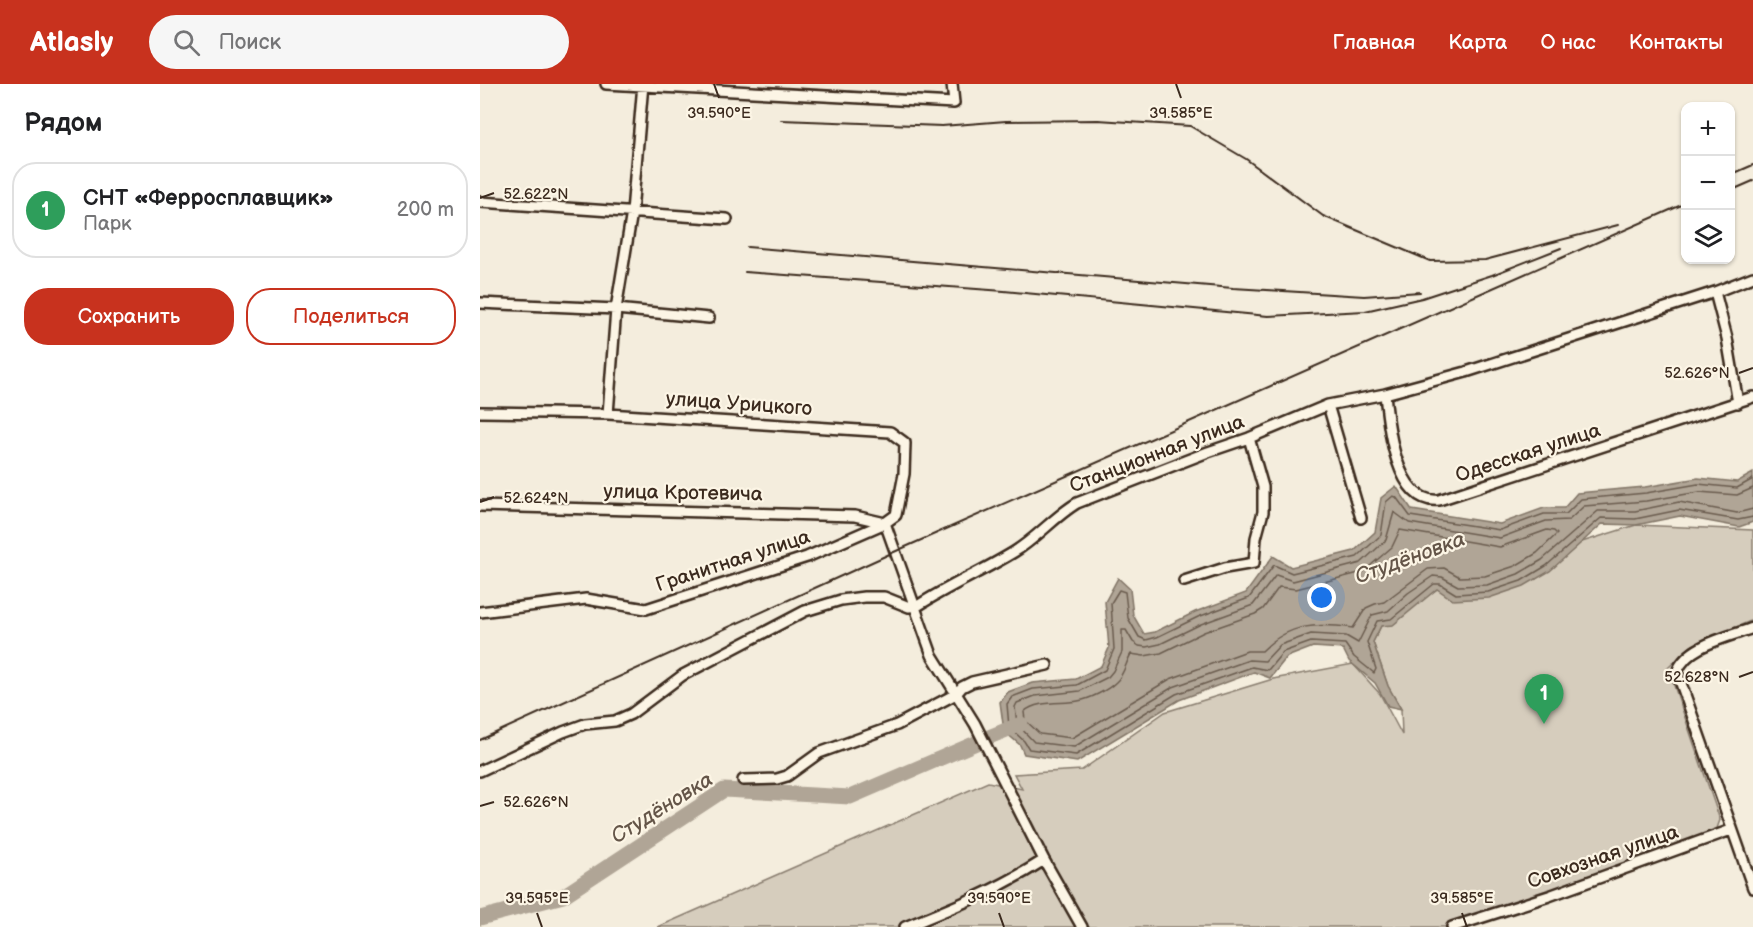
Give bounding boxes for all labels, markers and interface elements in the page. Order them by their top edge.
search box [149,15,569,69]
text: Atlasly [30,26,113,59]
icon: search [170,26,203,59]
text: Поиск [218,29,281,56]
text: Главная [1332,30,1415,55]
text: Карта [1448,30,1507,55]
text: О нас [1540,30,1596,55]
text: Контакты [1629,30,1723,55]
map controls [1681,102,1735,264]
button: + [1681,102,1735,156]
text: 39.590°E [687,104,751,123]
text: 39.585°E [1149,104,1213,123]
text: Рядом [24,108,102,139]
button: − [1681,156,1735,210]
text: СНТ «Ферросплавщик» [83,185,334,212]
text: 52.622°N [504,185,568,204]
text: 1 [41,198,50,222]
text: 200 m [397,198,454,222]
button: layers [1681,210,1735,264]
text: Парк [83,212,132,236]
button: Сохранить [24,288,234,345]
button: Поделиться [246,288,456,345]
text: 52.626°N [1664,364,1730,383]
street label: улица Урицкого [665,387,813,421]
street label: Станционная улица [1066,410,1248,498]
street label: Одесская улица [1452,418,1604,488]
street label: улица Кротевича [603,480,763,506]
text: 52.624°N [504,489,568,508]
street label: Гранитная улица [653,525,813,597]
water label: Студёновка [1351,527,1469,589]
your location [1307,583,1336,612]
text: 52.628°N [1664,668,1730,687]
pin: 1 [1524,674,1564,724]
water label: Студёновка [606,767,718,849]
text: 52.626°N [503,793,569,812]
street label: Совхозная улица [1524,820,1682,894]
text: 39.595°E [505,889,569,908]
text: 39.590°E [967,889,1031,908]
text: 39.585°E [1430,889,1494,908]

